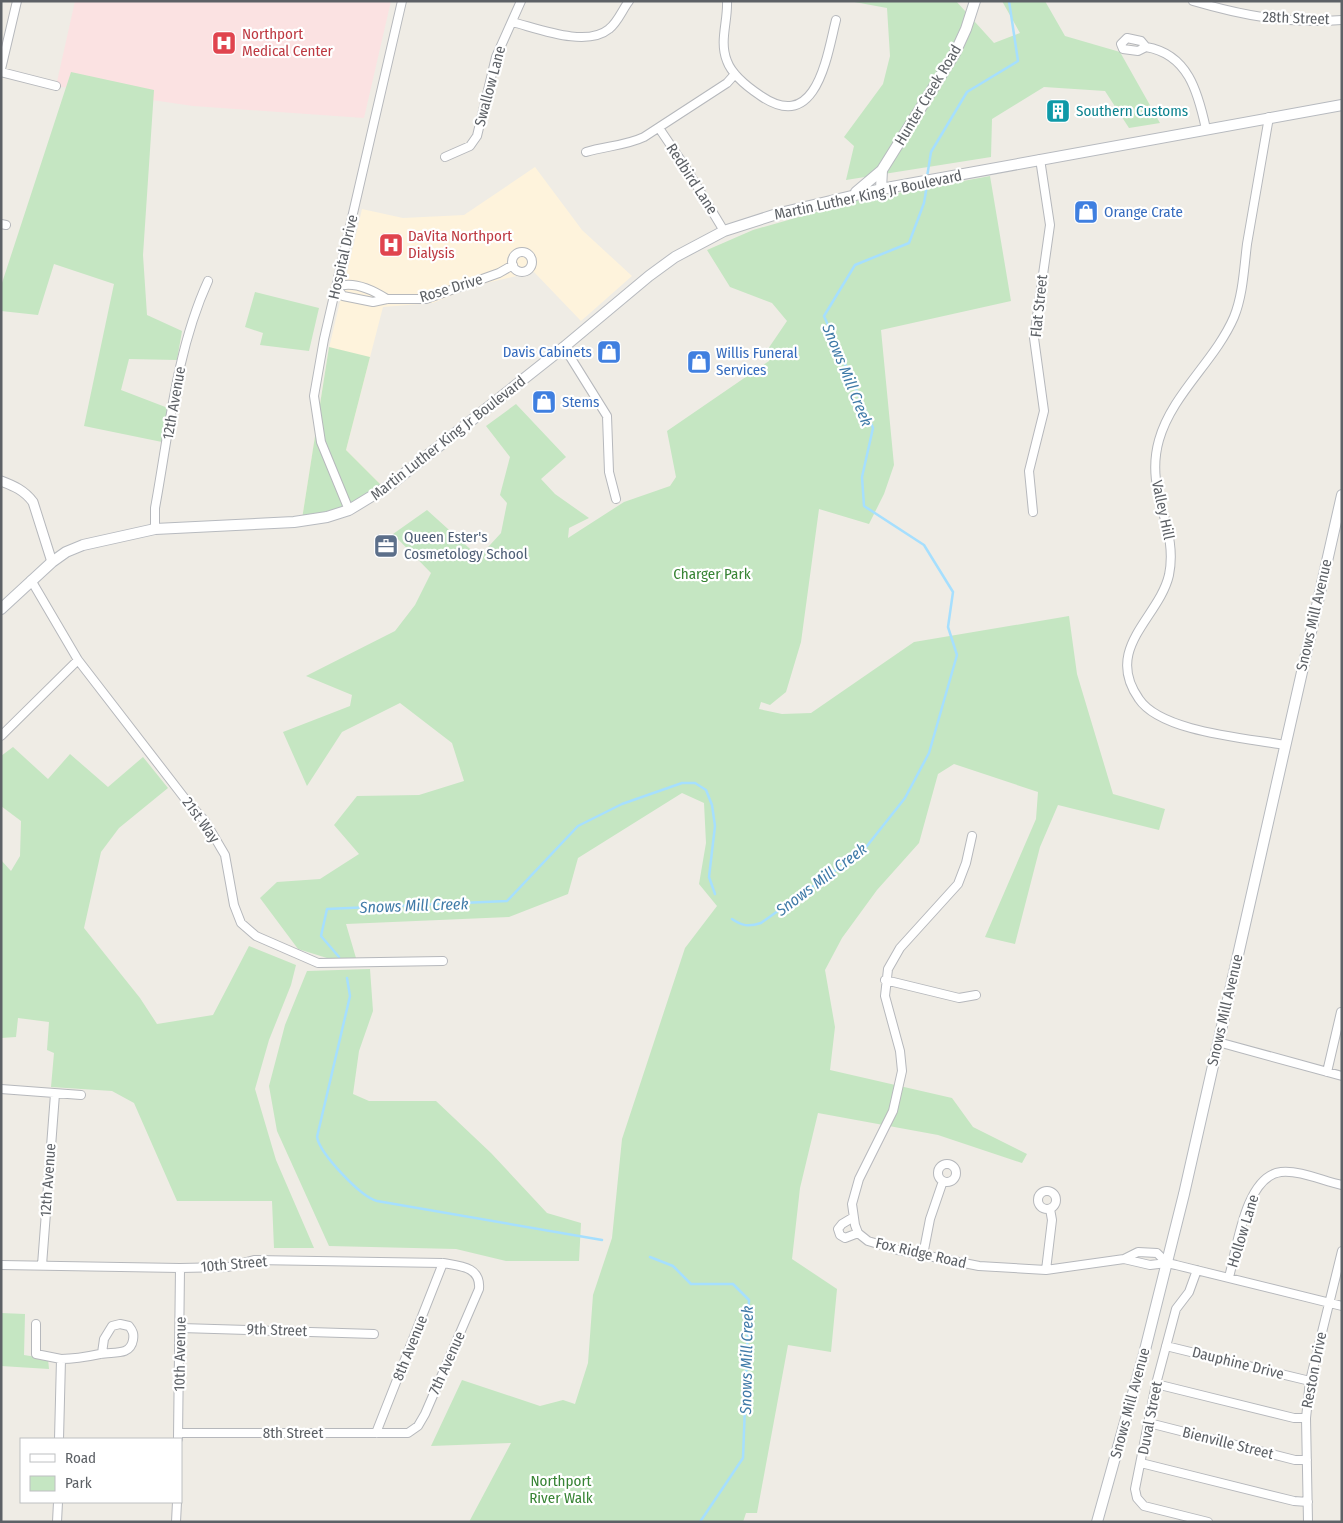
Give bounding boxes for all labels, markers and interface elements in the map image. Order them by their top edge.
street label: 28th Street [1262,8,1330,28]
place label: Northport Medical Center [242,25,334,60]
hospital icon: Northport Medical Center [211,30,237,56]
street label: Hunter Creek Road [891,41,965,149]
street label: Swallow Lane [471,44,509,128]
building icon: Southern Customs [1045,98,1071,124]
place label: Southern Customs [1076,102,1188,120]
street label: Redbird Lane [662,140,722,218]
street label: Martin Luther King Jr Boulevard [772,166,964,224]
shop icon: Orange Crate [1073,199,1099,225]
place label: Orange Crate [1104,203,1183,221]
street label: Hospital Drive [325,213,361,301]
place label: DaVita Northport Dialysis [408,227,512,262]
hospital icon: DaVita Northport Dialysis [378,232,404,258]
street label: Rose Drive [417,270,485,306]
street label: Flat Street [1027,274,1051,338]
water label: Snows Mill Creek [818,320,877,429]
shop icon: Davis Cabinets [596,339,622,365]
place label: Davis Cabinets [503,343,592,361]
place label: Willis Funeral Services [716,344,798,379]
shop icon: Willis Funeral Services [686,349,712,375]
street label: 12th Avenue [159,365,189,441]
street label: Martin Luther King Jr Boulevard [367,372,529,504]
shop icon: Stems [531,389,557,415]
place label: Stems [562,393,599,411]
street label: Valley Hill [1148,479,1178,541]
place label: Queen Ester's Cosmetology School [404,528,528,563]
office icon: Queen Ester's Cosmetology School [373,533,399,559]
street label: Snows Mill Avenue [1292,557,1336,673]
park label: Charger Park [673,565,751,583]
street label: 21st Way [179,794,224,846]
water label: Snows Mill Creek [771,839,871,920]
water label: Snows Mill Creek [358,894,469,917]
street label: Snows Mill Avenue [1203,952,1247,1068]
street label: 12th Avenue [36,1143,60,1217]
street label: Hollow Lane [1223,1192,1263,1270]
street label: Fox Ridge Road [874,1234,968,1272]
street label: 10th Street [200,1252,268,1276]
water label: Snows Mill Creek [736,1305,757,1416]
street label: 8th Avenue [389,1313,431,1383]
street label: 10th Avenue [170,1316,190,1392]
street label: 9th Street [246,1320,308,1340]
street label: 7th Avenue [425,1329,469,1397]
street label: Reston Drive [1298,1330,1330,1410]
street label: Dauphine Drive [1190,1343,1286,1383]
street label: Snows Mill Avenue [1107,1346,1153,1460]
street label: Duval Street [1134,1380,1166,1456]
street label: Bienville Street [1181,1423,1276,1463]
street label: 8th Street [263,1424,323,1442]
legend [20,1438,182,1503]
text: Road [65,1449,96,1467]
park label: Northport River Walk [529,1472,593,1507]
text: Park [65,1474,92,1492]

